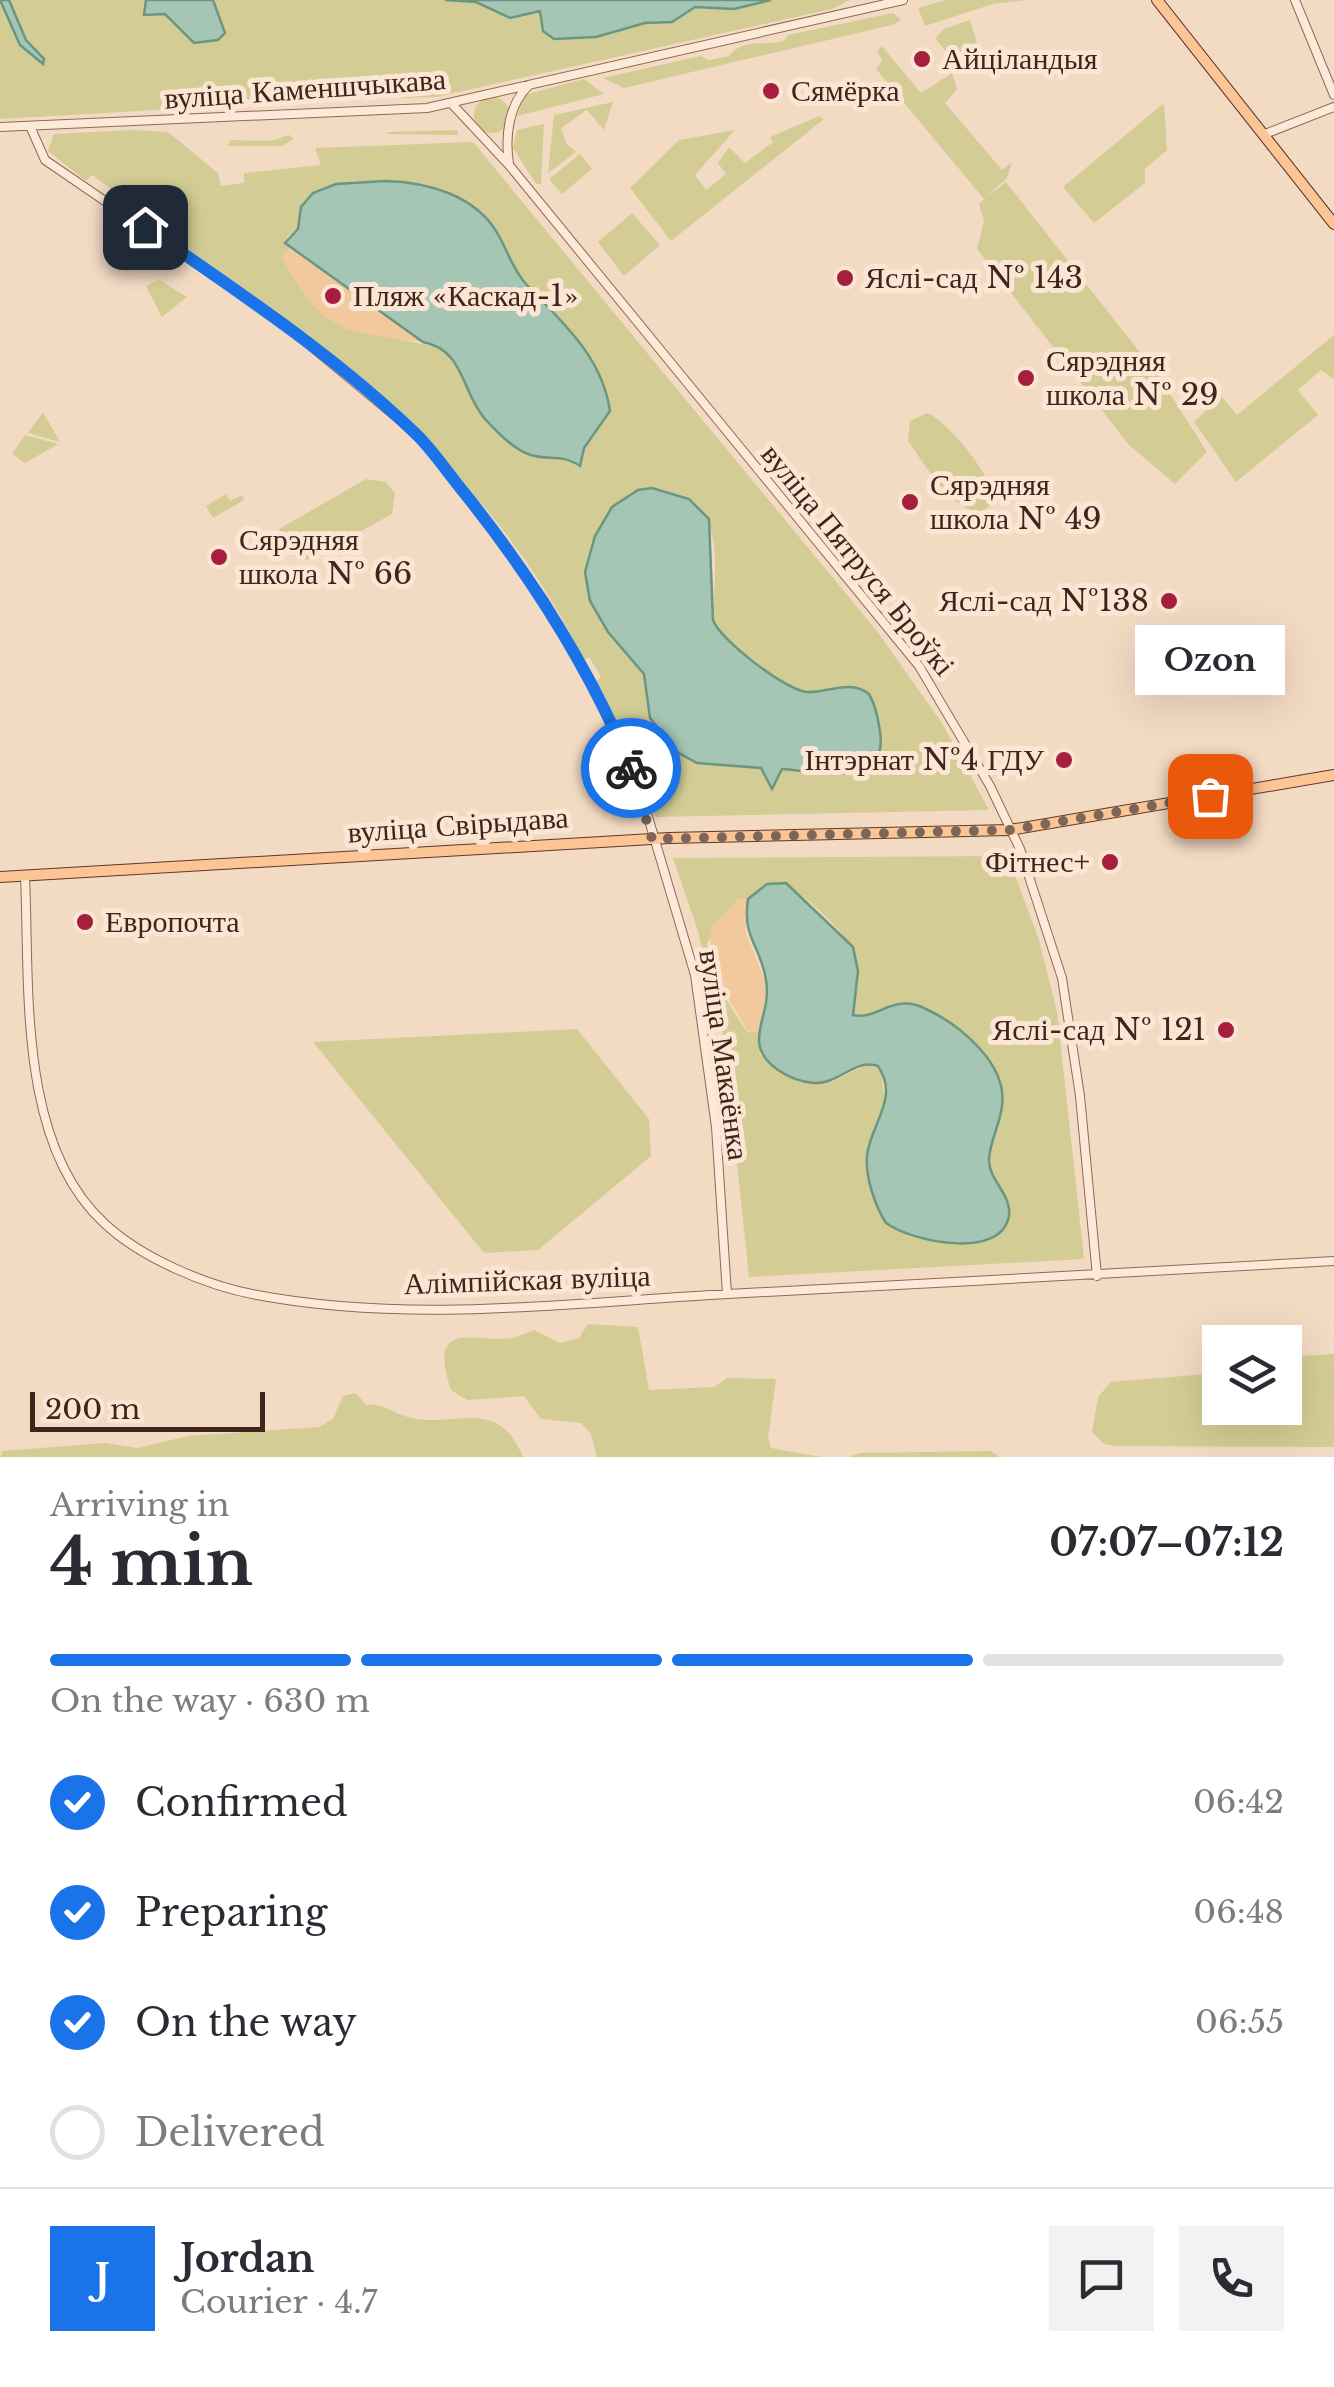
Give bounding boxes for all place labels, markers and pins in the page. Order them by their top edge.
place label: Айціландыя [942,40,1098,77]
marker: Айціландыя [911,48,933,70]
place label: Сямёрка [791,72,900,109]
marker: Сямёрка [760,80,782,102]
pin [103,185,188,270]
place label: Яслі-сад № 143 [865,259,1083,296]
marker: Яслі-сад № 143 [834,267,856,289]
place label: Пляж «Каскад-1» [353,277,578,314]
marker: Пляж «Каскад-1» [322,285,344,307]
place label: Сярэдняя школа № 29 [1046,342,1219,413]
marker: Сярэдняя школа № 29 [1015,367,1037,389]
place label: Сярэдняя школа № 49 [930,466,1102,537]
marker: Сярэдняя школа № 49 [899,491,921,513]
place label: Сярэдняя школа № 66 [239,521,412,592]
marker: Сярэдняя школа № 66 [208,546,230,568]
place label: Яслі-сад №138 [939,582,1149,619]
marker: Яслі-сад №138 [1158,590,1180,612]
callout: Ozon [1135,626,1285,696]
place label: Інтэрнат №4 ГДУ [804,741,1045,778]
marker: Інтэрнат №4 ГДУ [1053,749,1075,771]
pin [1168,754,1253,839]
place label: Фітнес+ [985,843,1090,880]
marker: Фітнес+ [1099,851,1121,873]
place label: Европочта [105,903,240,940]
marker: Европочта [74,911,96,933]
place label: Яслі-сад № 121 [992,1011,1206,1048]
marker: Яслі-сад № 121 [1215,1019,1237,1041]

